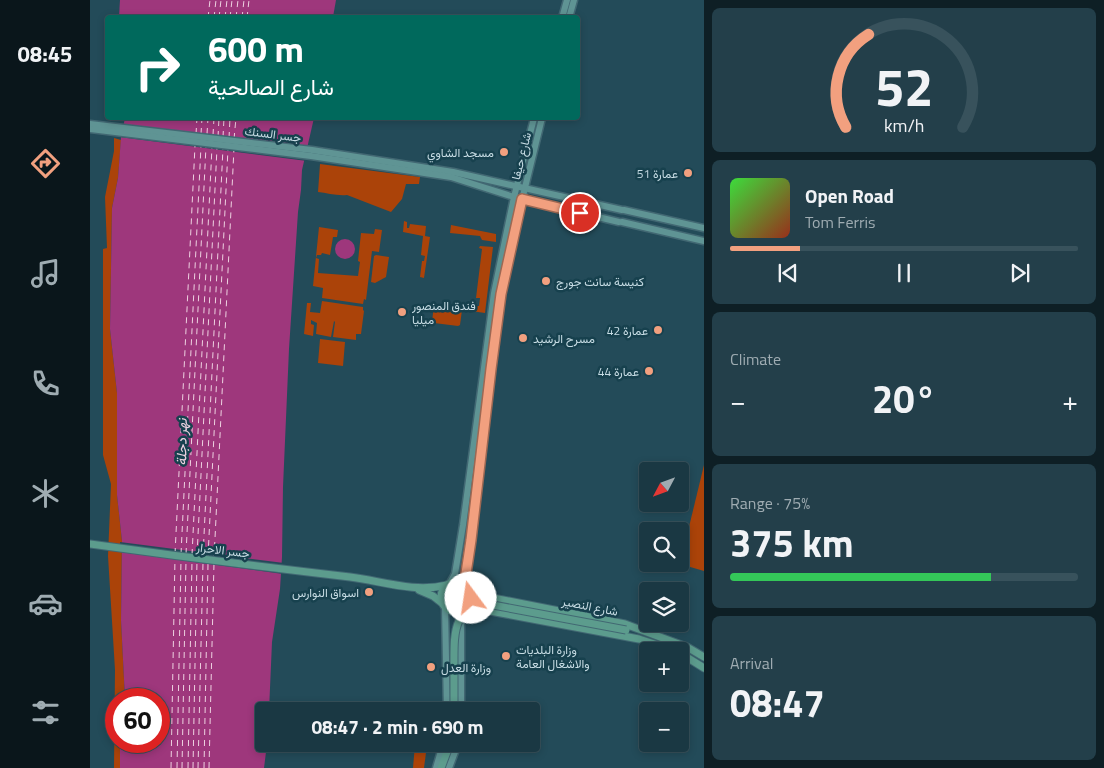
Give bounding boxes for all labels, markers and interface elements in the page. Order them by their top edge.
text: 600 m [208,22,304,76]
icon: right [125,35,190,100]
text: 08:45 [18,37,72,71]
text: 52 [875,47,933,126]
text: شارع الصالحية [208,70,334,104]
text: km/h [884,112,924,139]
street label: جسر السنك [244,121,302,147]
street label: شارع حيفا [506,130,536,182]
place label: مسجد الشاوي [427,143,494,163]
icon: directions [28,146,63,181]
marker: مسجد الشاوي [498,146,510,158]
place label: عمارة 51 [637,164,678,183]
marker: عمارة 51 [682,167,694,179]
text: Open Road [805,181,894,210]
pin [559,192,601,234]
icon: arrive [566,199,594,227]
text: Tom Ferris [805,210,876,234]
icon: music [28,256,63,291]
icon: previous [774,259,802,287]
icon: pause [890,259,918,287]
icon: next [1006,259,1034,287]
place label: كنيسة سانت جورج [556,272,644,291]
marker: كنيسة سانت جورج [540,275,552,287]
place label: فندق المنصور ميليا [411,296,476,329]
marker: فندق المنصور ميليا [396,306,408,318]
place label: عمارة 42 [607,321,648,340]
marker: عمارة 42 [652,324,664,336]
place label: مسرح الرشيد [533,329,595,348]
marker: مسرح الرشيد [517,332,529,344]
text: Climate [730,347,781,371]
place label: عمارة 44 [598,362,639,381]
marker: عمارة 44 [643,365,655,377]
icon: phone [28,366,63,401]
text: 20° [872,370,936,428]
text: − [730,379,746,422]
text: + [1062,379,1078,422]
water label: نهر دجلة [170,417,192,466]
north arrow [639,462,689,512]
map controls [639,462,689,752]
icon: climate [28,476,63,511]
text: Range · 75% [730,491,810,515]
text: 375 km [730,514,854,572]
button: search [639,522,689,572]
street label: جسر الاحرار [194,537,251,563]
position arrow [444,571,496,623]
button: layers [639,582,689,632]
place label: اسواق النوارس [292,583,359,602]
icon: car [28,586,63,621]
marker: اسواق النوارس [363,586,375,598]
street label: شارع النصیر [559,591,620,621]
place label: وزارة البلديات والاشغال العامة [516,640,590,673]
button: + [639,642,689,692]
marker: وزارة البلديات والاشغال العامة [500,650,512,662]
text: Arrival [730,651,773,675]
place label: وزارة العدل [441,658,491,677]
marker: وزارة العدل [425,661,437,673]
text: 08:47 [730,674,825,732]
speed limit sign: 60 [105,688,170,753]
icon: filters [28,695,63,730]
button: − [639,702,689,752]
text: 08:47 · 2 min · 690 m [311,712,484,741]

